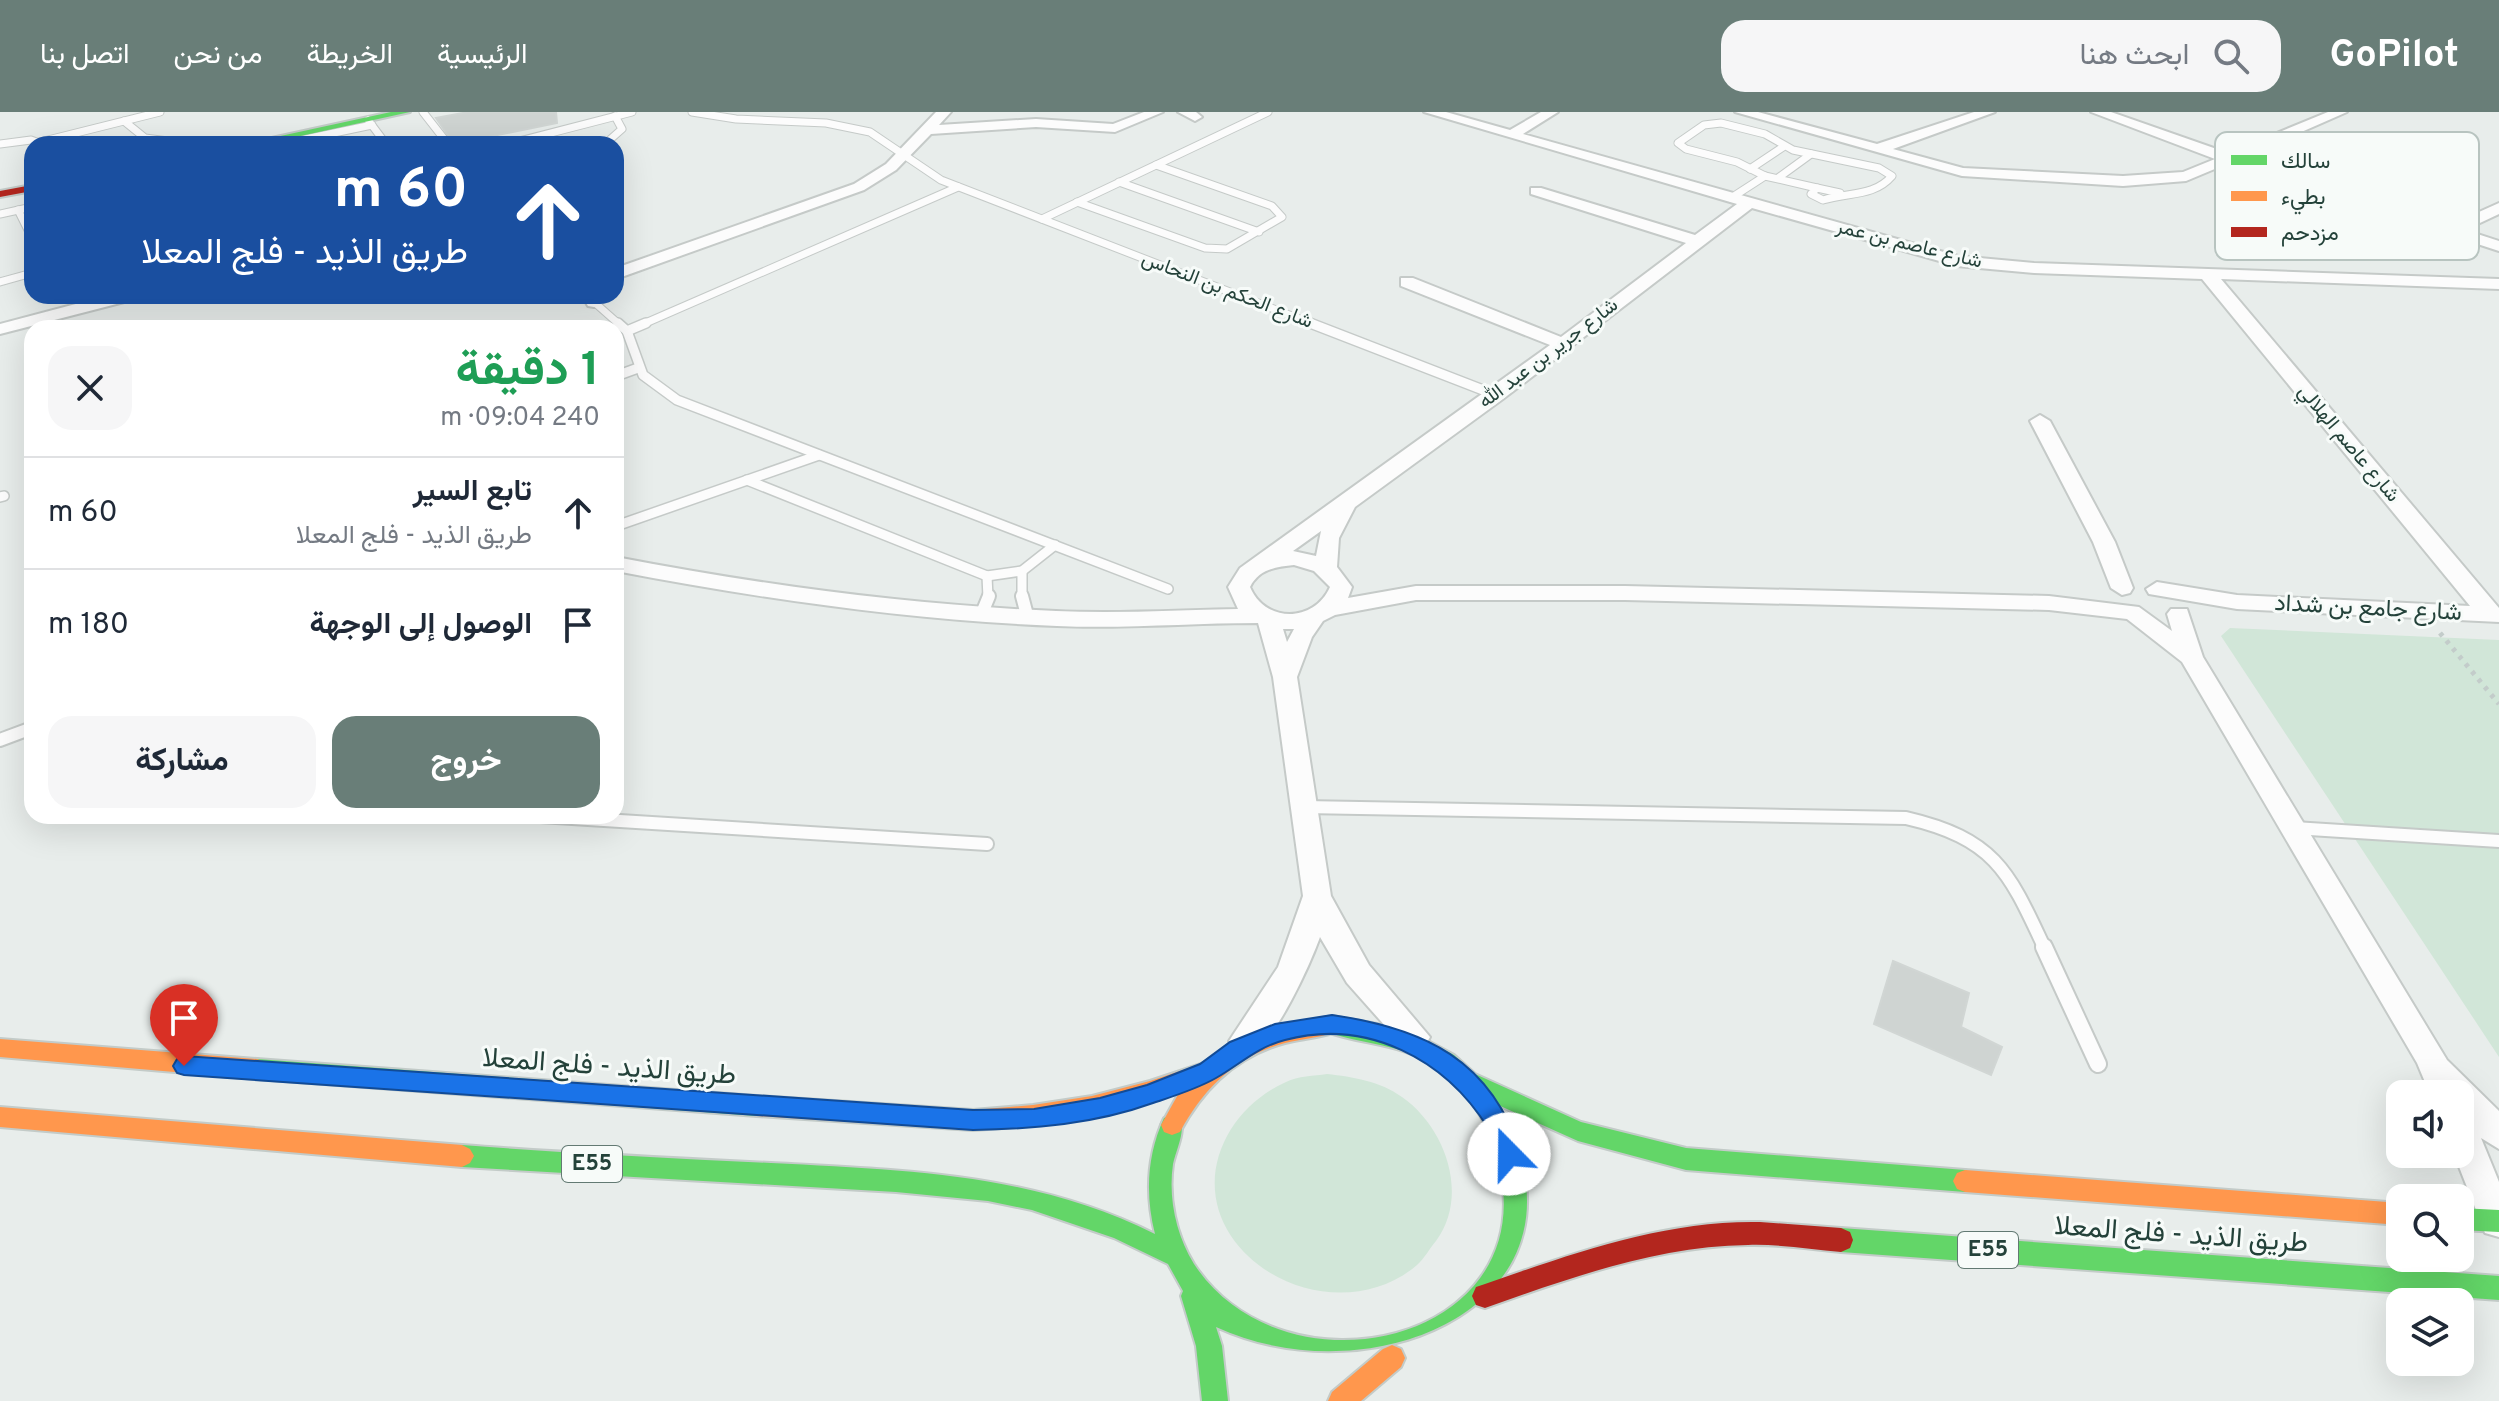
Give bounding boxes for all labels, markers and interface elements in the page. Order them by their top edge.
search box [1721,20,2281,92]
text: GoPilot [2329,32,2459,81]
icon: search [2209,34,2253,78]
text: اتصل بنا [40,38,130,74]
text: من نحن [174,38,262,74]
text: الخريطة [306,38,393,74]
text: الرئيسية [437,38,528,74]
text: ابحث هنا [2079,38,2189,75]
legend [2215,132,2479,260]
text: سالك [2281,149,2330,176]
text: 60 m [334,157,468,227]
icon: ahead [496,168,600,272]
text: بطيء [2281,185,2326,215]
street label: شارع عاصم بن عمر [1832,214,1985,276]
text: مزدحم [2281,221,2339,248]
text: طريق الذيد - فلج المعلا [141,231,468,277]
street label: شارع الحكم بن النحاس [1138,246,1316,336]
street label: شارع جرير بن عبد الله [1473,292,1624,415]
text: 1 دقيقة [456,342,600,402]
button: close [48,346,132,430]
street label: شارع عاصم الهلالي [2290,380,2405,510]
text: 240 m · 09:04 [440,402,600,435]
text: تابع السير [413,474,532,511]
icon: ahead [556,491,600,535]
text: 60 m [48,495,118,532]
text: طريق الذيد - فلج المعلا [296,520,532,553]
street label: شارع جامع بن شداد [2273,589,2463,629]
icon: arrive [556,603,600,647]
text: 180 m [48,607,129,644]
text: الوصول إلى الوجهة [310,607,532,644]
button: مشاركة [48,716,316,808]
button: خروج [332,716,600,808]
pin [150,984,218,1066]
icon: arrive [162,996,206,1040]
street label: طريق الذيد - فلج المعلا [481,1041,737,1095]
map controls [2386,1080,2474,1376]
button: sound [2386,1080,2474,1168]
position arrow [1467,1112,1551,1196]
road number: E55 [562,1146,622,1182]
button: search [2386,1184,2474,1272]
street label: طريق الذيد - فلج المعلا [2053,1209,2309,1263]
road number: E55 [1958,1232,2018,1268]
button: layers [2386,1288,2474,1376]

